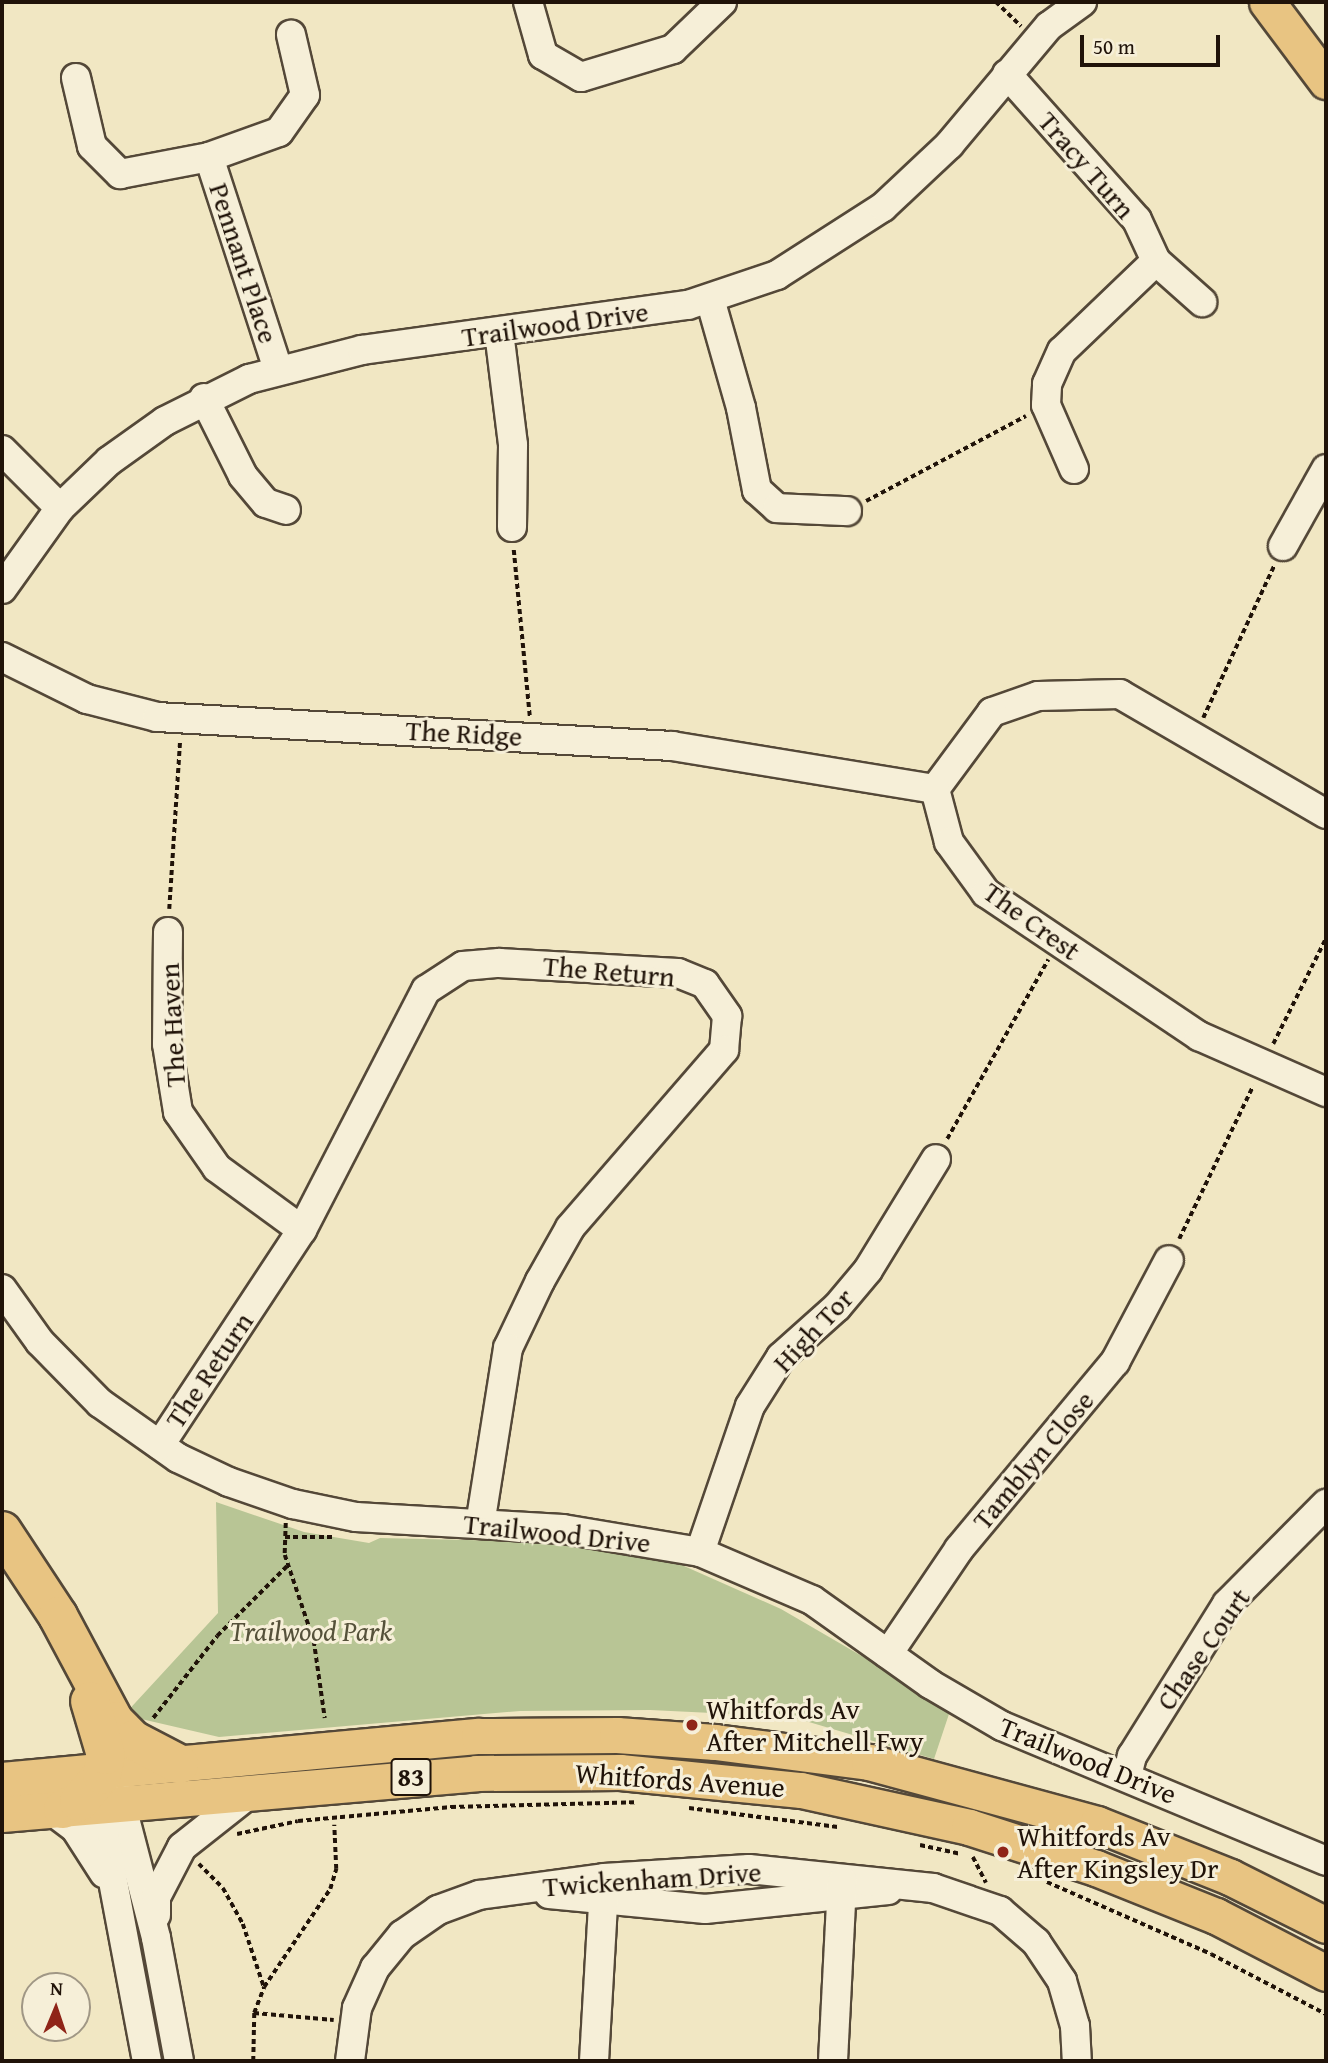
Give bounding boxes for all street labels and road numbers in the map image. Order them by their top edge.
street label: Tracy Turn [1031,105,1143,225]
street label: Pennant Place [202,179,286,347]
street label: Trailwood Drive [460,294,650,354]
street label: The Ridge [405,713,523,753]
street label: The Crest [977,875,1087,967]
street label: The Return [542,948,676,994]
street label: The Haven [152,962,192,1088]
street label: High Tor [766,1281,860,1379]
street label: The Return [158,1306,260,1434]
street label: Tamblyn Close [965,1384,1101,1536]
street label: Trailwood Drive [462,1506,652,1560]
street label: Chase Court [1149,1582,1257,1716]
street label: Trailwood Drive [995,1709,1181,1811]
road number: 83 [390,1754,432,1800]
street label: Whitfords Avenue [574,1756,786,1804]
street label: Twickenham Drive [542,1855,762,1903]

